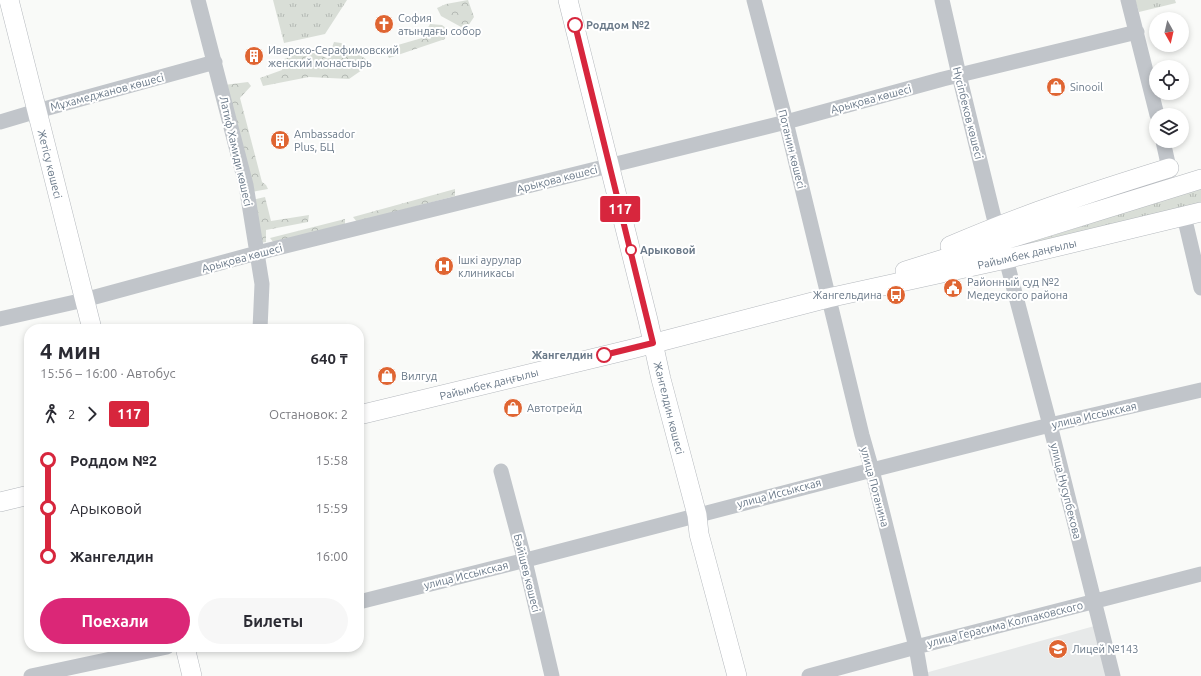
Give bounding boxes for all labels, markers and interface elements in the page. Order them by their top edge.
place label: София атындағы собор [398,12,481,37]
north arrow [1149,12,1189,52]
map controls [1149,12,1189,148]
church icon: София атындағы собор [373,13,395,35]
marker: Роддом №2 [567,17,583,33]
place label: Роддом №2 [586,19,650,31]
place label: Иверско-Серафимовский женский монастырь [268,44,399,69]
building icon: Иверско-Серафимовский женский монастырь [243,45,265,67]
button: locate [1149,60,1189,100]
street label: Нүсіпбеков көшесі [951,66,985,160]
street label: Мұхамеджанов көшесі [49,71,165,113]
shop icon: Sinooil [1045,76,1067,98]
place label: Sinooil [1070,81,1103,93]
street label: Арықова көшесі [829,82,913,116]
street label: Латиф Хамиди көшесі [217,95,255,207]
street label: Потанин көшесі [776,108,808,190]
button: layers [1149,108,1189,148]
street label: Жетісу көшесі [36,128,64,200]
place label: Ambassador Plus, БЦ [294,128,356,153]
building icon: Ambassador Plus, БЦ [269,129,291,151]
street label: Арықова көшесі [515,163,599,195]
line badge: 117 [597,196,643,222]
text: 117 [608,201,632,217]
street label: Райымбек даңғылы [976,237,1078,271]
street label: Арықова көшесі [200,241,284,275]
marker: Арыковой [625,244,637,256]
place label: Арыковой [640,244,696,256]
place label: Ішкі аурулар клиникасы [458,254,522,279]
hospital icon: Ішкі аурулар клиникасы [433,255,455,277]
place label: Районный суд №2 Медеуского района [967,276,1068,301]
public building icon: Районный суд №2 Медеуского района [942,277,964,299]
bus stop icon: Жангельдина [885,284,907,306]
place label: Жангельдина [813,289,882,301]
text: 4 мин [40,338,101,363]
marker: Жангелдин [596,347,612,363]
place label: Жангелдин [532,349,593,361]
text: 640 ₸ [311,350,348,367]
street label: Жангелдин көшесі [652,360,686,456]
shop icon: Вилгуд [376,365,398,387]
text: 15:56 – 16:00 · Автобус [40,366,176,380]
street label: Райымбек даңғылы [438,366,540,402]
place label: Вилгуд [401,370,438,382]
shop icon: Автотрейд [502,397,524,419]
street label: улица Иссыкская [1050,399,1138,431]
place label: Автотрейд [527,402,582,414]
icon: walk [40,403,62,425]
icon: forward [81,403,103,425]
text: 117 [117,406,141,422]
text: 2 [68,407,75,421]
text: Остановок: 2 [269,407,348,421]
street label: улица Нусупбекова [1048,442,1084,540]
street label: улица Потанина [859,446,891,528]
text: Роддом №2 [70,452,157,469]
text: 15:58 [315,453,348,467]
street label: улица Иссыкская [736,476,822,510]
text: Арыковой [70,500,142,517]
text: 15:59 [315,501,348,515]
street label: Бәйішев көшесі [511,533,543,613]
text: Жангелдин [70,548,154,565]
text: 16:00 [315,549,348,563]
street label: улица Иссыкская [422,559,510,591]
button: Поехали [40,598,190,644]
button: Билеты [198,598,348,644]
street label: улица Герасима Колпаковского [926,599,1084,649]
school or university icon: Лицей №143 [1047,638,1069,660]
place label: Лицей №143 [1072,643,1138,655]

